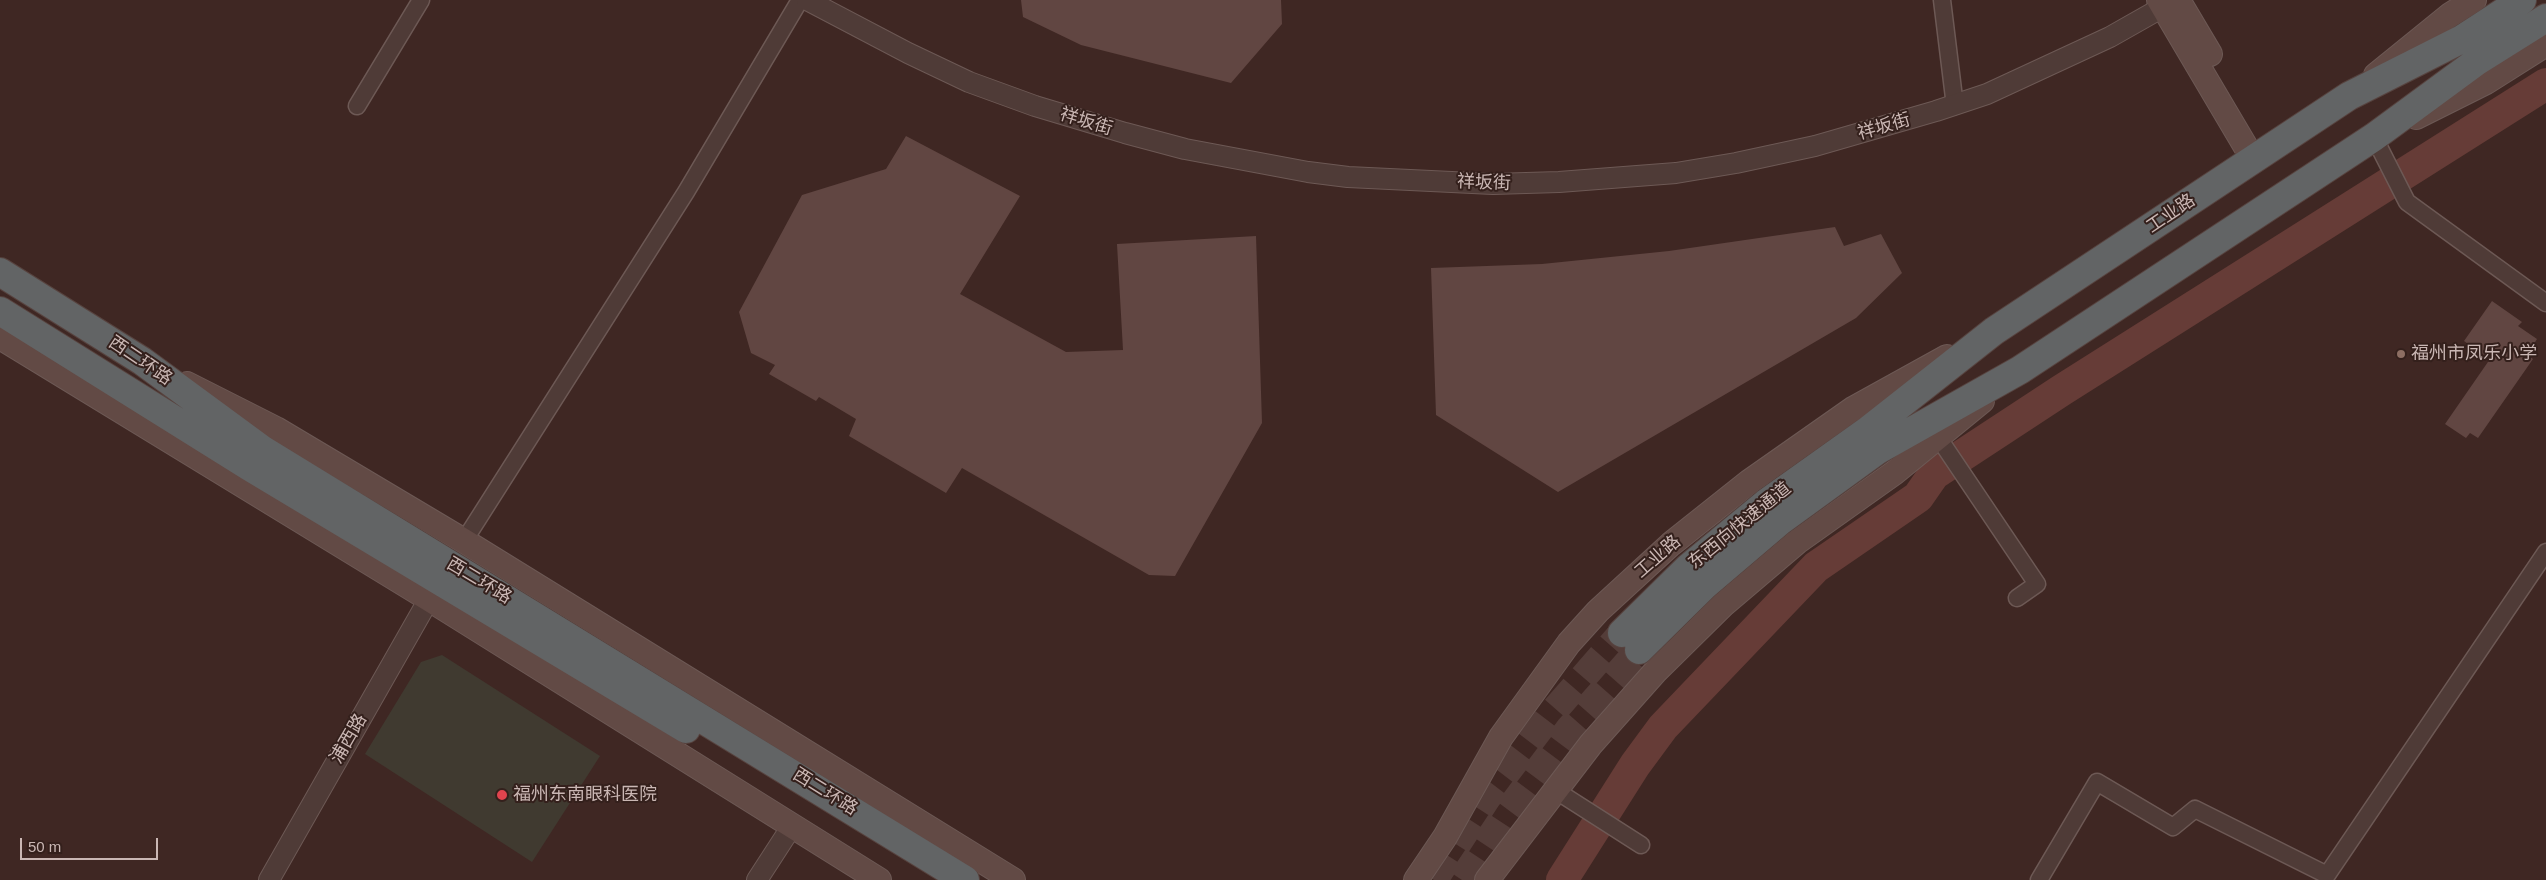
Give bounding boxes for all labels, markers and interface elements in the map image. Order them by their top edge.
street label: 祥坂街 [1057,104,1115,140]
street label: 祥坂街 [1855,109,1913,145]
street label: 祥坂街 [1457,171,1511,195]
street label: 工业路 [2143,190,2199,238]
street label: 西二环路 [104,332,176,390]
place label: 福州市凤乐小学 [2411,343,2537,365]
marker: 福州市凤乐小学 [2395,348,2407,360]
street label: 东西向快速通道 [1684,478,1796,574]
street label: 工业路 [1631,531,1685,583]
street label: 西二环路 [443,553,515,609]
street label: 浦西路 [326,710,372,768]
street label: 西二环路 [789,764,861,820]
place label: 福州东南眼科医院 [513,784,657,806]
marker: 福州东南眼科医院 [495,788,509,802]
scale bar [22,828,160,860]
text: 50 m [28,838,61,855]

